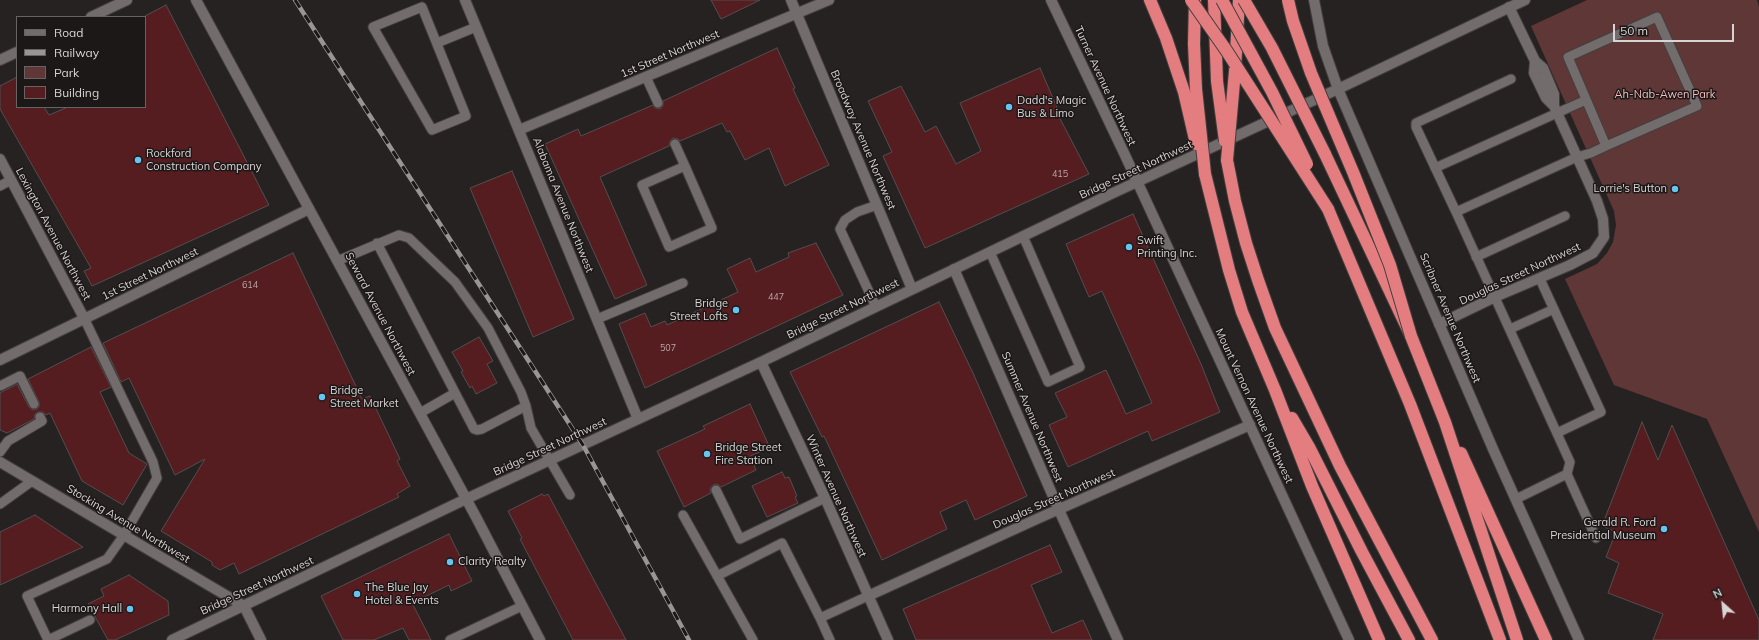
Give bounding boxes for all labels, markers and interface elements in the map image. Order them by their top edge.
legend [16,16,146,108]
scale bar [1615,16,1736,42]
text: 50 m [1620,23,1648,38]
street label: Turner Avenue Northwest [1071,24,1139,148]
text: Road [54,25,83,40]
street label: 1st Street Northwest [619,27,721,81]
text: Railway [54,45,99,60]
text: Park [54,65,79,80]
street label: Broadway Avenue Northwest [828,68,898,212]
text: Building [54,85,99,100]
park label: Ah-Nab-Awen Park [1614,88,1716,102]
place label: Dadd's Magic Bus & Limo [1017,94,1087,120]
marker: Dadd's Magic Bus & Limo [1004,102,1014,112]
street label: Alabama Avenue Northwest [530,136,596,274]
street label: Bridge Street Northwest [1077,138,1195,202]
place label: Rockford Construction Company [146,147,261,173]
marker: Rockford Construction Company [133,155,143,165]
street label: Lexington Avenue Northwest [12,166,94,302]
house number: 415 [1052,169,1068,179]
place label: Lorrie's Button [1593,182,1667,196]
marker: Lorrie's Button [1670,184,1680,194]
place label: Swift Printing Inc. [1137,234,1197,260]
street label: Douglas Street Northwest [1457,240,1583,308]
marker: Swift Printing Inc. [1124,242,1134,252]
street label: 1st Street Northwest [100,245,200,303]
street label: Seward Avenue Northwest [342,250,418,378]
street label: Scribner Avenue Northwest [1417,251,1483,385]
street label: Bridge Street Northwest [785,276,901,342]
house number: 614 [242,280,258,290]
house number: 447 [768,292,784,302]
place label: Bridge Street Lofts [670,297,728,323]
marker: Bridge Street Lofts [731,305,741,315]
street label: Mount Vernon Avenue Northwest [1212,327,1296,485]
house number: 507 [660,343,676,353]
street label: Summer Avenue Northwest [999,350,1065,484]
place label: Bridge Street Market [330,384,399,410]
marker: Bridge Street Market [317,392,327,402]
street label: Bridge Street Northwest [491,415,609,479]
street label: Winter Avenue Northwest [803,433,869,559]
place label: Bridge Street Fire Station [715,441,782,467]
marker: Bridge Street Fire Station [702,449,712,459]
street label: Douglas Street Northwest [991,466,1117,532]
street label: Stocking Avenue Northwest [64,482,192,566]
place label: Gerald R. Ford Presidential Museum [1550,516,1656,542]
marker: Gerald R. Ford Presidential Museum [1659,524,1669,534]
street label: Bridge Street Northwest [198,554,316,618]
place label: Clarity Realty [458,555,526,569]
marker: Clarity Realty [445,557,455,567]
place label: The Blue Jay Hotel & Events [365,581,439,607]
north arrow [1703,584,1743,624]
text: N [1711,585,1724,601]
marker: The Blue Jay Hotel & Events [352,589,362,599]
place label: Harmony Hall [52,602,122,616]
marker: Harmony Hall [125,604,135,614]

